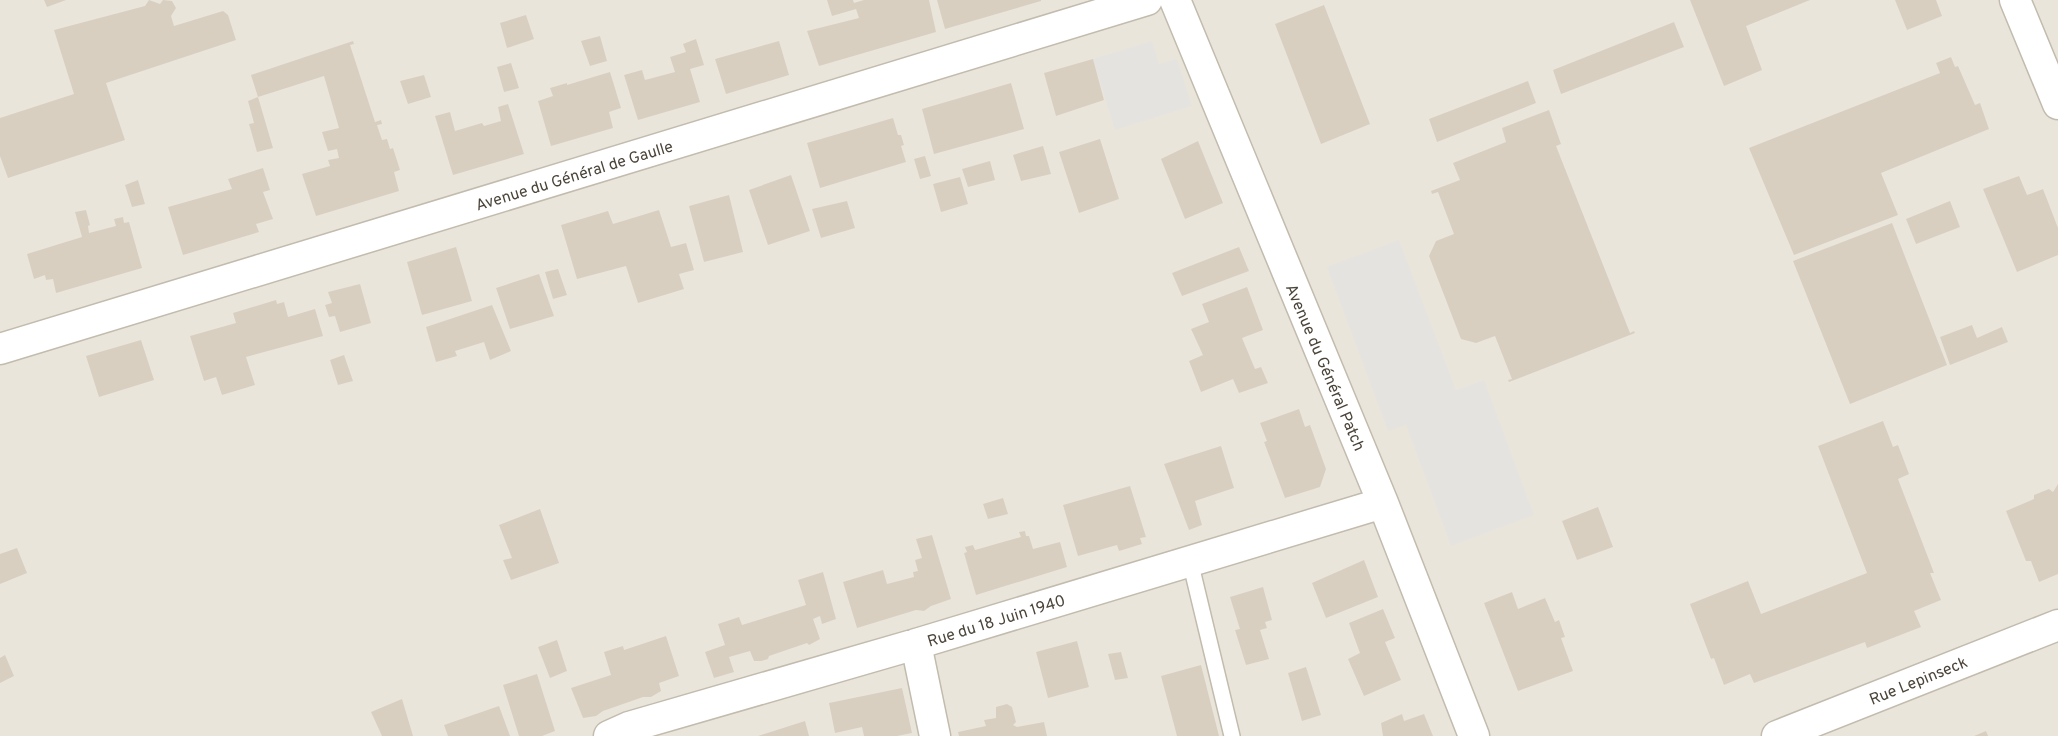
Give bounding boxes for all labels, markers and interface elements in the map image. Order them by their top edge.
street label: Avenue du Général de Gaulle [473,137,676,217]
street label: Avenue du Général Patch [1280,281,1368,454]
street label: Rue du 18 Juin 1940 [925,591,1068,652]
street label: Rue Lepinseck [1867,653,1971,711]

